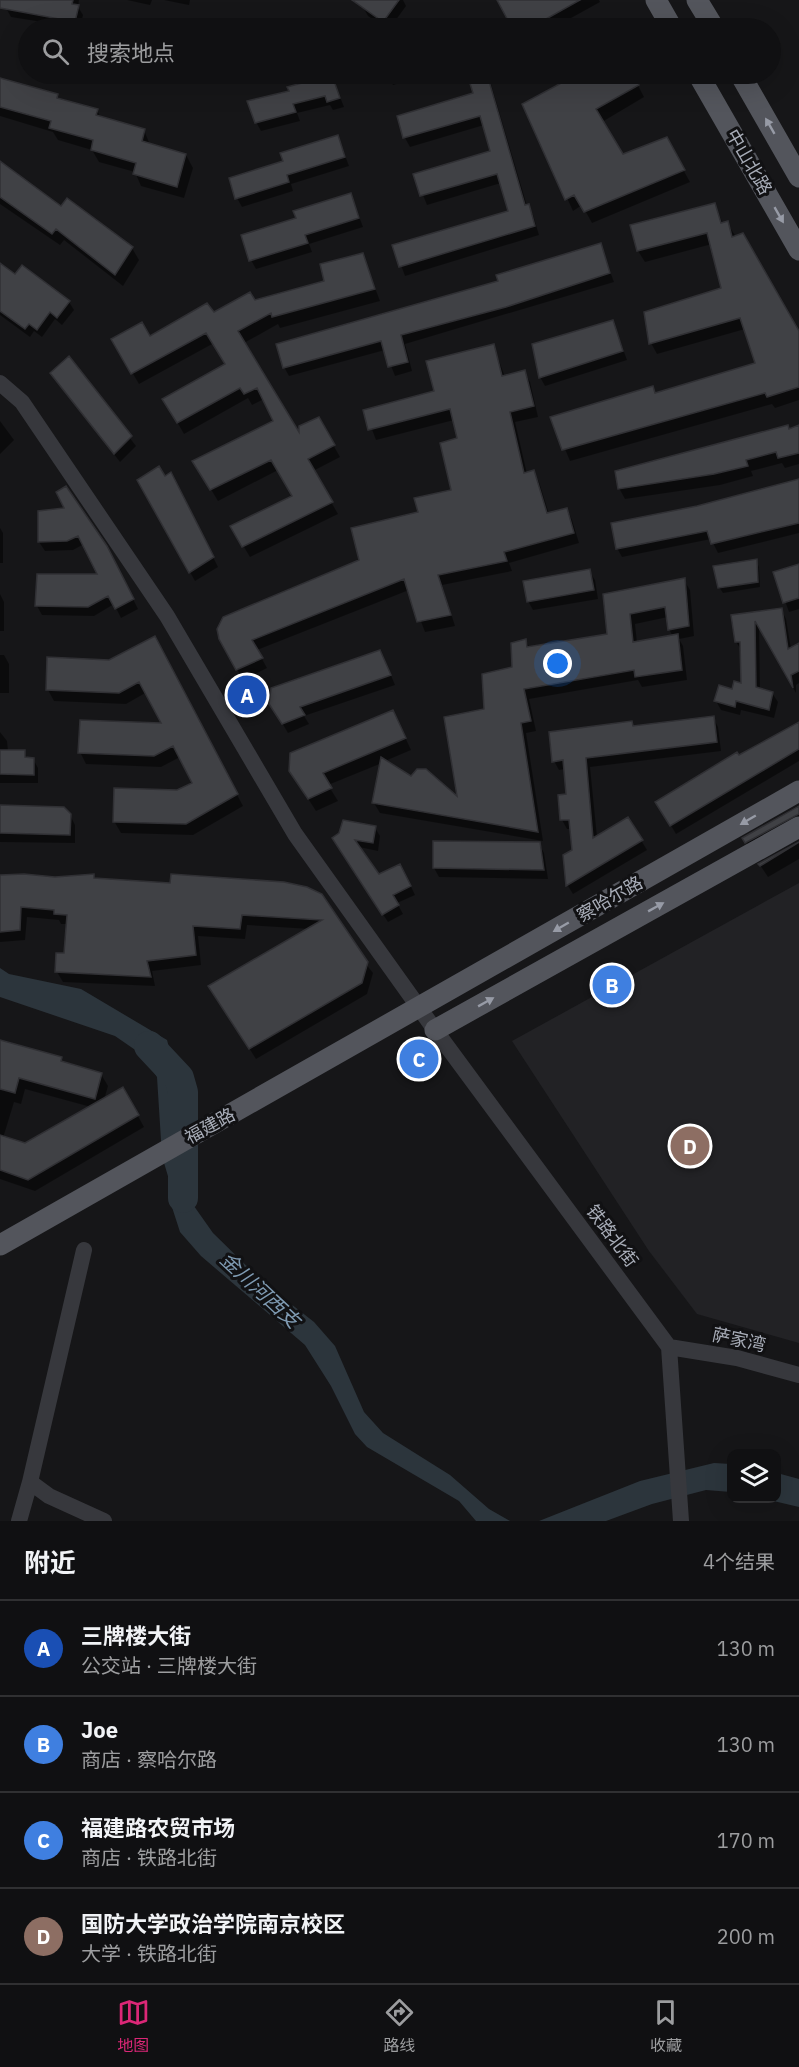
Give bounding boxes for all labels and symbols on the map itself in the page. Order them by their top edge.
one-way arrow [765,117,775,134]
street label: 中山北路 [721,125,777,199]
one-way arrow [774,207,784,224]
your location [543,649,572,678]
pin: A [228,672,266,718]
one-way arrow [739,815,756,825]
street label: 察哈尔路 [573,871,647,927]
one-way arrow [648,902,665,912]
one-way arrow [552,922,569,932]
pin: B [592,962,632,1008]
one-way arrow [478,997,495,1007]
pin: C [400,1036,438,1082]
street label: 福建路 [181,1102,239,1149]
pin: D [670,1124,710,1168]
street label: 铁路北街 [582,1200,643,1271]
water label: 金川河西支 [215,1246,308,1335]
street label: 萨家湾 [710,1323,768,1356]

